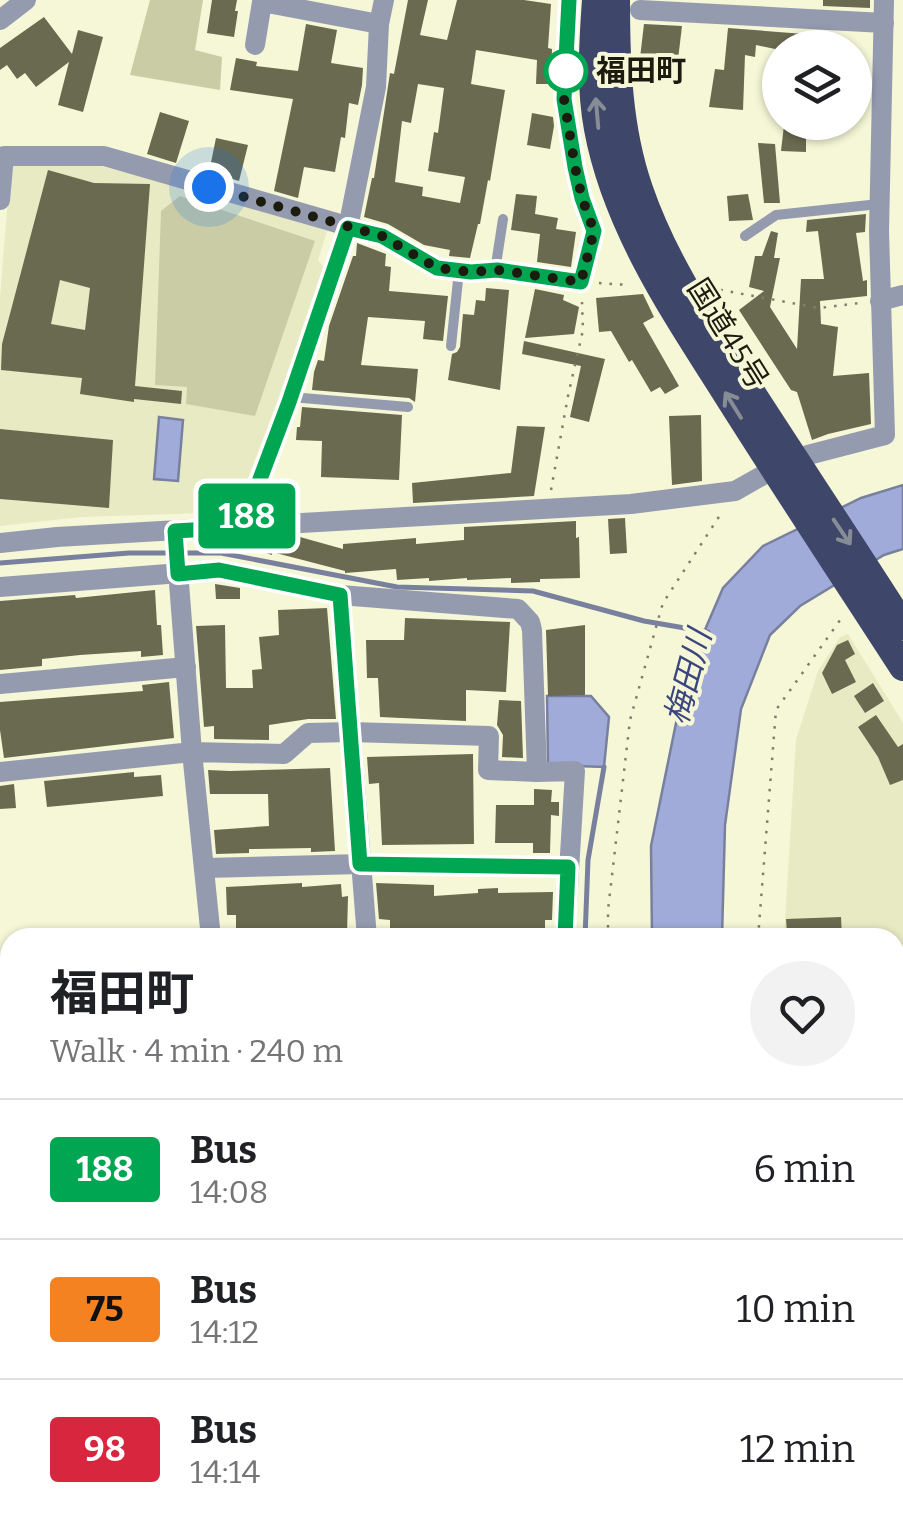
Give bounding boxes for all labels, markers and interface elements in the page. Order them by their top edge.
map controls [762,30,872,140]
button: layers [762,30,872,140]
marker: 福田町 [545,50,587,92]
place label: 福田町 [596,53,686,89]
one-way arrow [588,97,607,130]
your location [184,162,234,212]
street label: 国道45号 [680,272,776,396]
one-way arrow [723,391,743,420]
line badge: 188 [190,484,304,548]
text: 188 [218,495,276,537]
one-way arrow [831,518,852,546]
water label: 梅田川 [657,623,720,728]
button: heart [750,961,855,1066]
text: 福田町 [50,965,194,1023]
text: Walk · 4 min · 240 m [50,1032,343,1070]
text: Bus [190,1127,257,1173]
text: 6 min [753,1146,855,1192]
text: 188 [76,1148,134,1190]
text: 14:08 [190,1173,268,1211]
text: Bus [190,1267,257,1313]
text: 10 min [736,1286,855,1332]
text: 75 [86,1288,124,1330]
text: 14:12 [190,1313,259,1351]
text: Bus [190,1407,257,1453]
text: 12 min [740,1426,855,1472]
text: 98 [84,1428,126,1470]
text: 14:14 [190,1453,260,1491]

